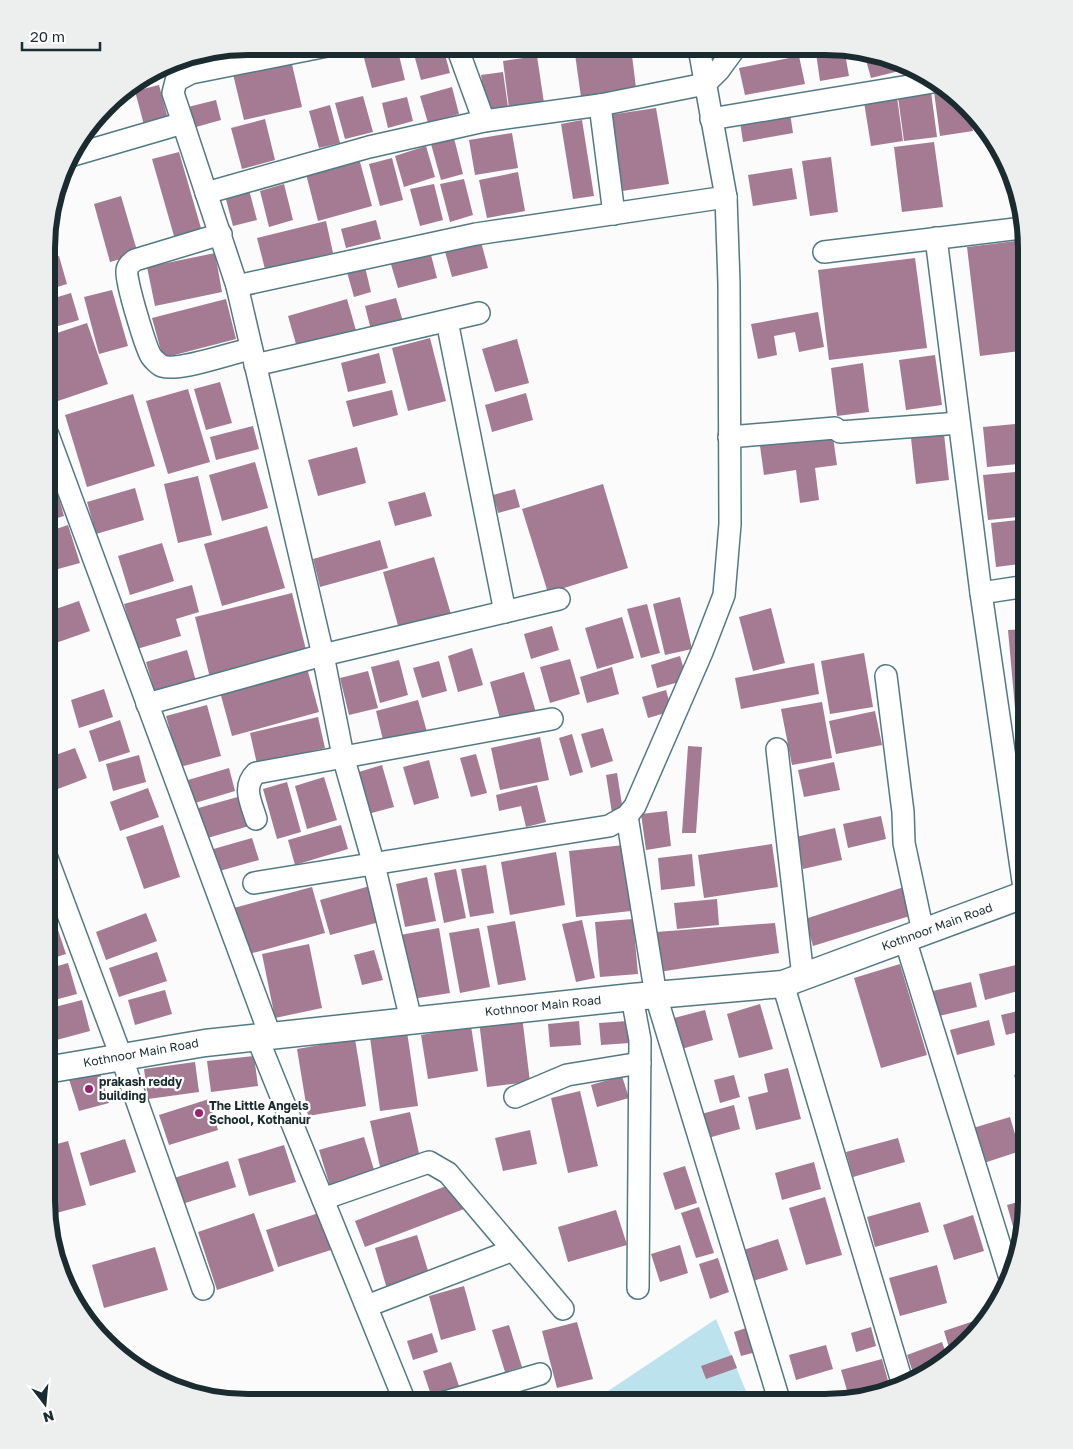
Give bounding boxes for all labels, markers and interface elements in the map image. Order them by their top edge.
scale bar [22,20,100,52]
text: 20 m [30,27,65,45]
street label: Kothnoor Main Road [879,899,994,954]
street label: Kothnoor Main Road [484,992,602,1019]
street label: Kothnoor Main Road [82,1035,200,1070]
place label: prakash reddy building [99,1074,183,1103]
marker: prakash reddy building [83,1083,95,1095]
place label: The Little Angels School, Kothanur [209,1098,311,1127]
marker: The Little Angels School, Kothanur [193,1107,205,1119]
north arrow [20,1379,70,1429]
text: N [41,1407,56,1427]

